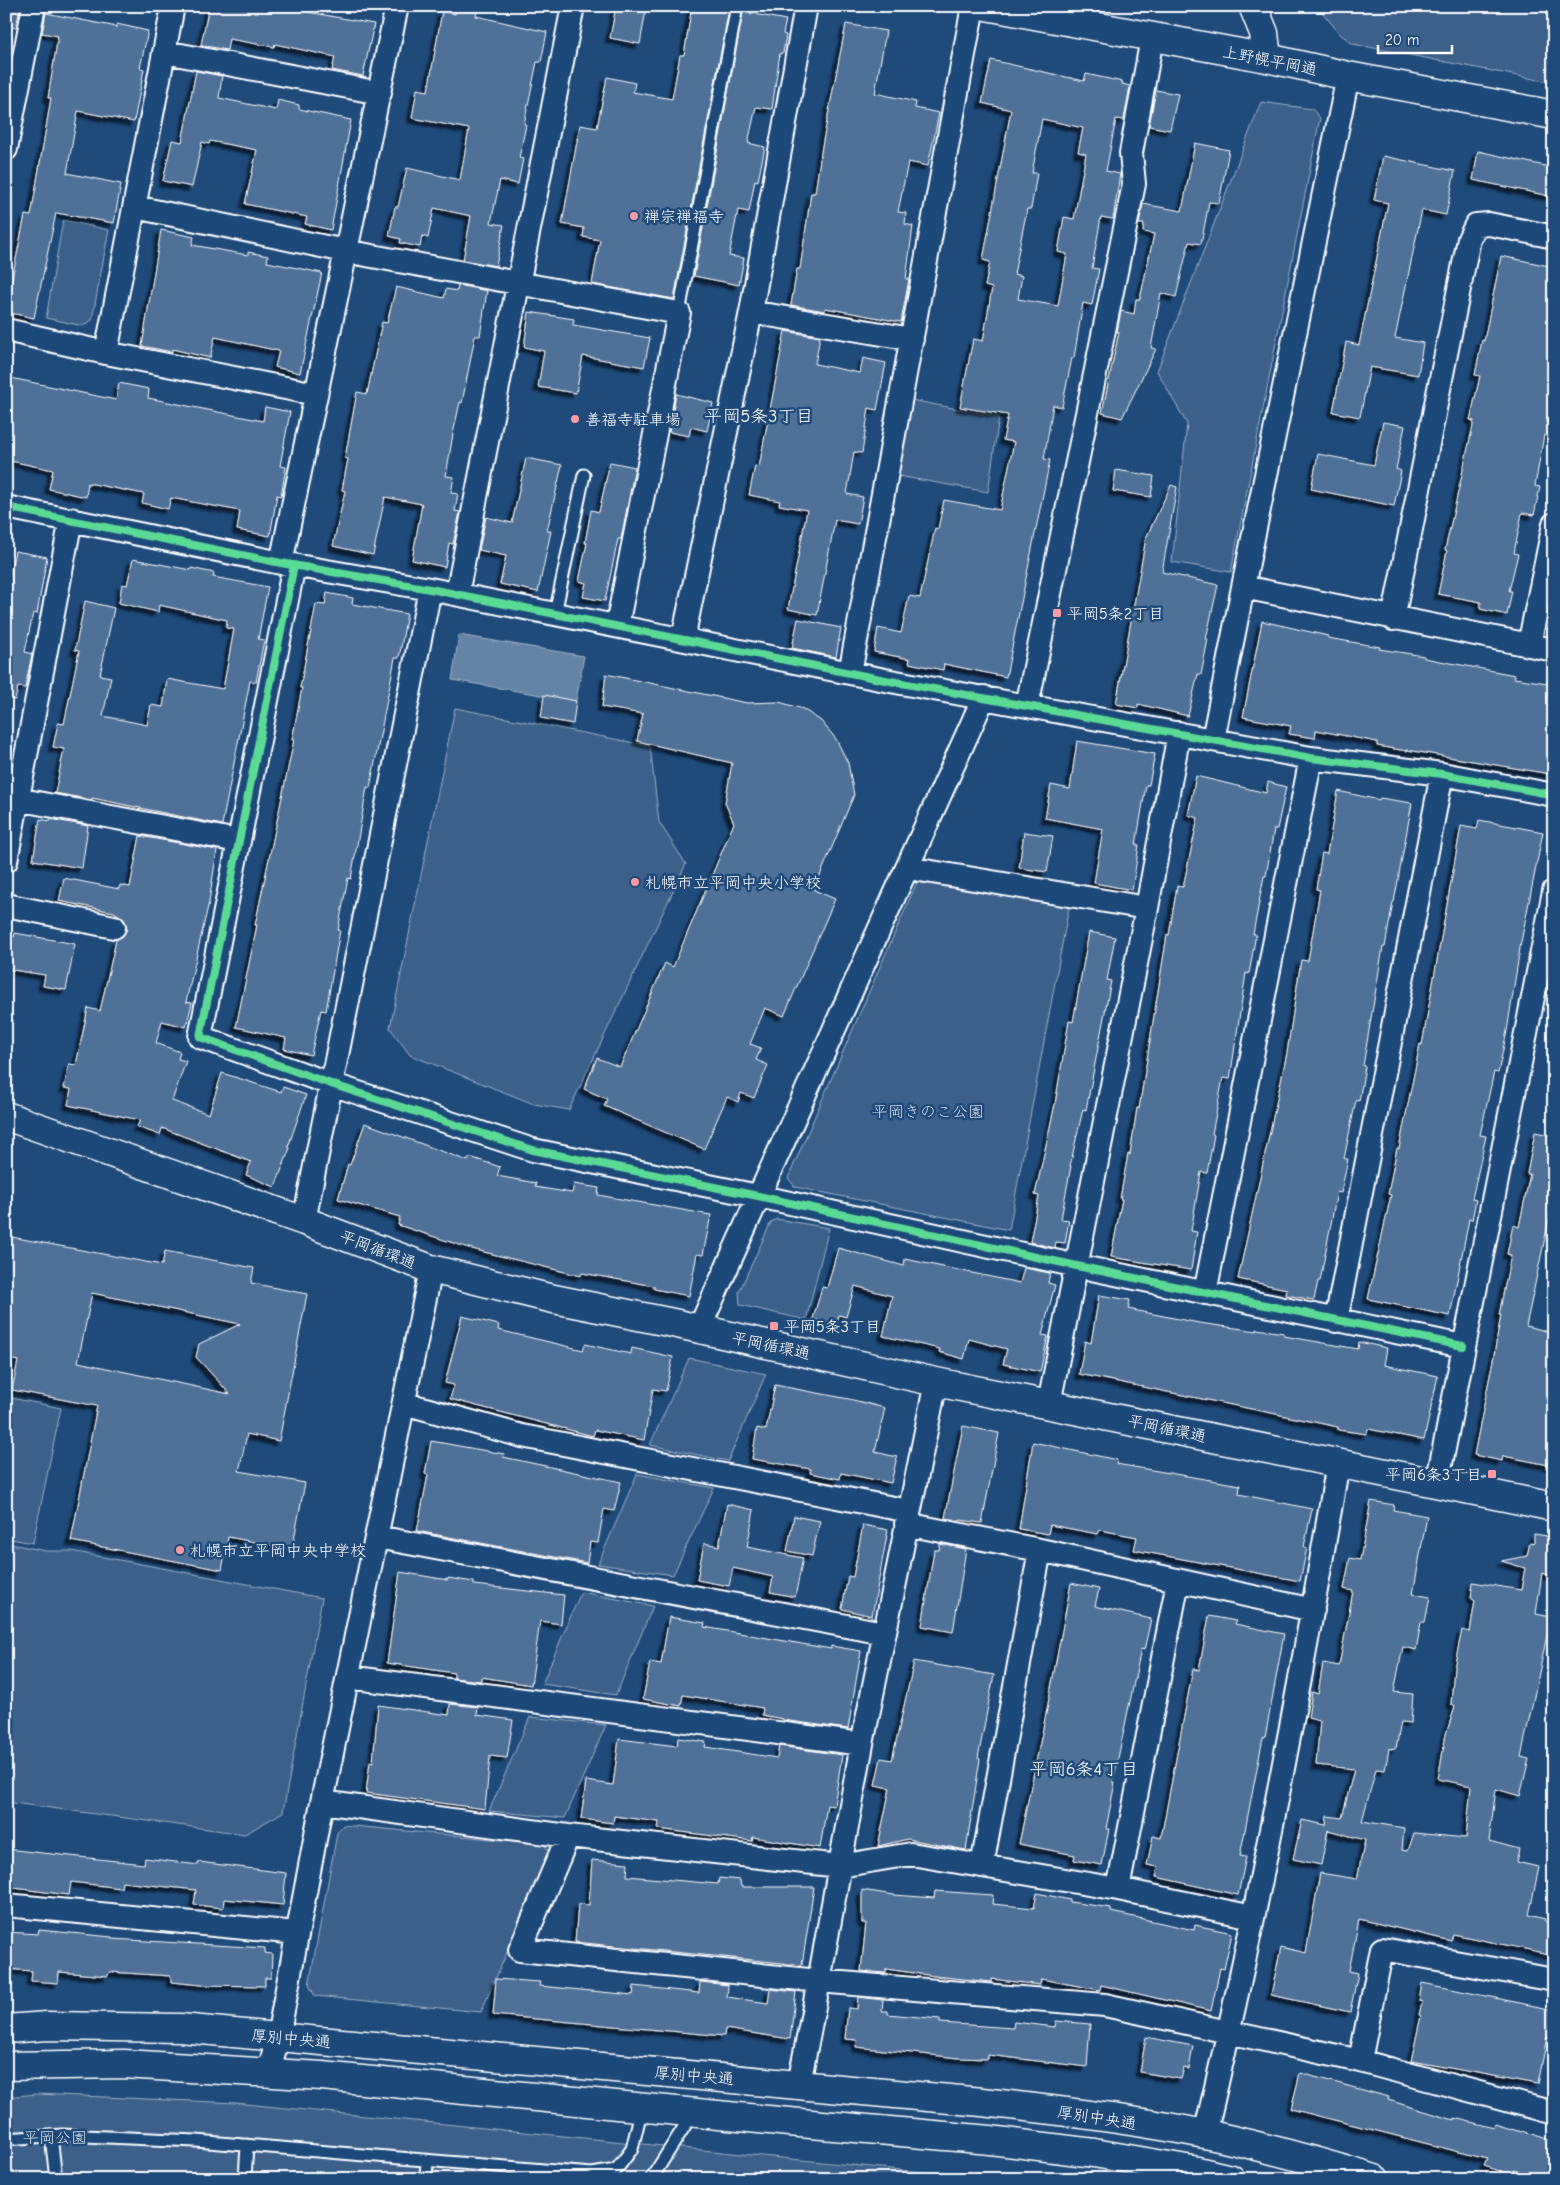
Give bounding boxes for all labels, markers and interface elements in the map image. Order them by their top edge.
scale bar [1378,22,1451,54]
text: 20 m [1385,31,1419,49]
street label: 上野幌平岡通 [1221,43,1319,79]
place label: 禅宗禅福寺 [644,208,724,226]
marker: 禅宗禅福寺 [628,210,640,222]
district label: 平岡5条3丁目 [705,406,813,427]
place label: 善福寺駐車場 [585,411,681,429]
marker: 善福寺駐車場 [569,413,581,425]
place label: 平岡5条2丁目 [1067,605,1164,623]
marker: 平岡5条2丁目 [1051,607,1063,619]
place label: 札幌市立平岡中央小学校 [645,874,821,892]
marker: 札幌市立平岡中央小学校 [629,876,641,888]
park label: 平岡きのこ公園 [872,1103,984,1121]
street label: 平岡循環通 [337,1227,418,1273]
place label: 平岡5条3丁目 [784,1318,881,1336]
marker: 平岡5条3丁目 [768,1320,780,1332]
street label: 平岡循環通 [730,1329,812,1363]
street label: 平岡循環通 [1126,1412,1208,1446]
place label: 平岡6条3丁目 [1385,1466,1482,1484]
marker: 平岡6条3丁目 [1486,1468,1498,1480]
place label: 札幌市立平岡中央中学校 [190,1542,366,1560]
marker: 札幌市立平岡中央中学校 [174,1544,186,1556]
district label: 平岡6条4丁目 [1030,1759,1138,1780]
street label: 厚別中央通 [250,2027,332,2051]
street label: 厚別中央通 [653,2064,735,2088]
street label: 厚別中央通 [1056,2103,1138,2133]
park label: 平岡公園 [23,2129,87,2147]

